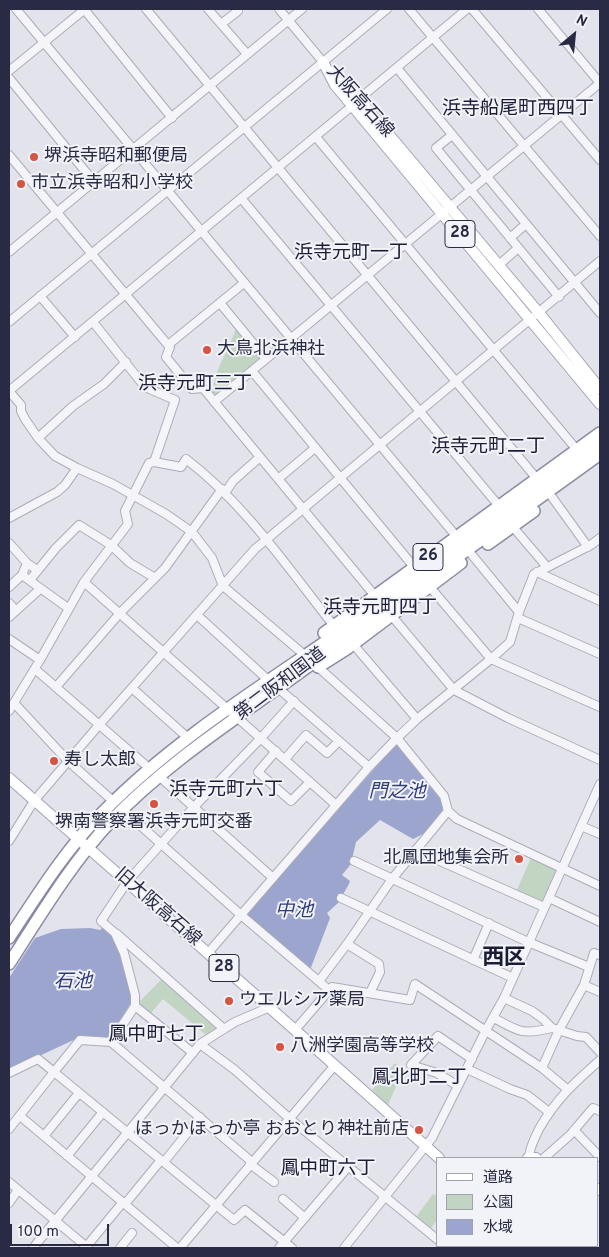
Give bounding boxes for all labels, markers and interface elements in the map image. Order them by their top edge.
north arrow [549,10,599,60]
text: N [573,11,590,31]
street label: 大阪高石線 [321,61,397,143]
district label: 浜寺船尾町西四丁 [442,99,594,121]
place label: 堺浜寺昭和郵便局 [44,146,188,168]
marker: 堺浜寺昭和郵便局 [28,151,40,163]
place label: 市立浜寺昭和小学校 [31,173,193,195]
marker: 市立浜寺昭和小学校 [15,178,27,190]
road number: 28 [445,220,475,248]
district label: 浜寺元町一丁 [294,243,408,265]
place label: 大鳥北浜神社 [217,339,325,361]
marker: 大鳥北浜神社 [201,344,213,356]
district label: 浜寺元町三丁 [138,374,252,396]
district label: 浜寺元町二丁 [431,437,545,459]
road number: 26 [413,544,443,570]
district label: 浜寺元町四丁 [323,598,437,620]
street label: 第二阪和国道 [231,644,331,726]
place label: 寿し太郎 [64,750,136,772]
marker: 寿し太郎 [48,755,60,767]
district label: 浜寺元町六丁 [169,780,283,802]
water label: 門之池 [369,782,425,804]
marker: 堺南警察署浜寺元町交番 [148,798,160,810]
place label: 堺南警察署浜寺元町交番 [55,812,253,834]
place label: 北鳳団地集会所 [383,848,509,870]
marker: 北鳳団地集会所 [513,853,525,865]
street label: 旧大阪高石線 [109,864,205,952]
water label: 中池 [275,901,313,923]
district label: 西区 [482,947,526,973]
road number: 28 [209,954,239,981]
water label: 石池 [54,972,92,994]
place label: ウエルシア薬局 [239,990,365,1012]
marker: ウエルシア薬局 [223,995,235,1007]
district label: 鳳中町七丁 [109,1025,203,1047]
place label: 八洲学園高等学校 [290,1036,434,1058]
marker: 八洲学園高等学校 [274,1041,286,1053]
district label: 鳳北町二丁 [372,1068,466,1090]
place label: ほっかほっか亭 おおとり神社前店 [135,1119,409,1141]
marker: ほっかほっか亭 おおとり神社前店 [413,1124,425,1136]
legend [436,1157,599,1247]
district label: 鳳中町六丁 [281,1159,375,1181]
text: 道路 [483,1169,513,1188]
text: 公園 [483,1194,513,1213]
scale bar [12,1214,111,1246]
text: 水域 [483,1219,513,1238]
text: 100 m [18,1223,59,1242]

